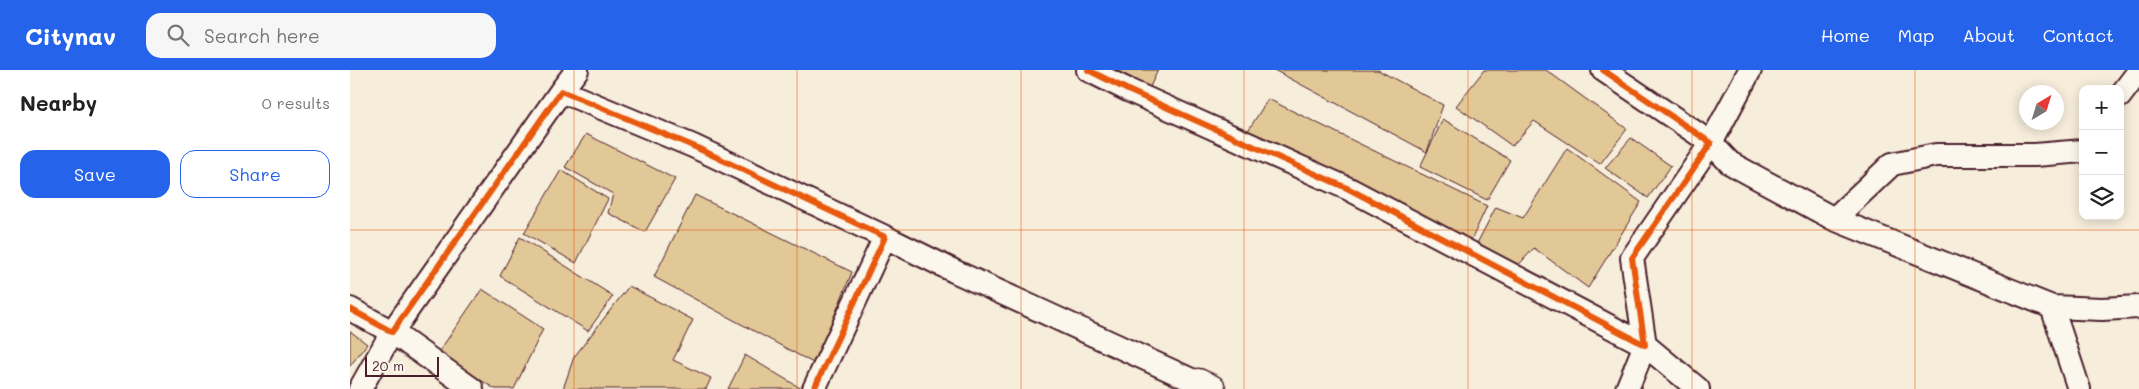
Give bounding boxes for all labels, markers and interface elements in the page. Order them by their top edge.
search box [146,13,496,58]
text: Citynav [25,20,116,51]
icon: search [164,21,192,49]
text: Search here [204,23,320,48]
text: Home [1821,23,1870,47]
text: Map [1898,23,1934,47]
text: About [1962,23,2015,47]
text: Contact [2043,23,2114,47]
north arrow [2019,85,2064,130]
map controls [2079,85,2124,220]
button: + [2079,85,2124,130]
text: Nearby [20,89,97,116]
text: 0 results [262,92,330,113]
button: − [2079,130,2124,175]
button: Save [20,150,170,198]
button: Share [180,150,330,198]
button: layers [2079,175,2124,220]
scale bar [365,354,439,377]
text: 20 m [372,356,404,375]

